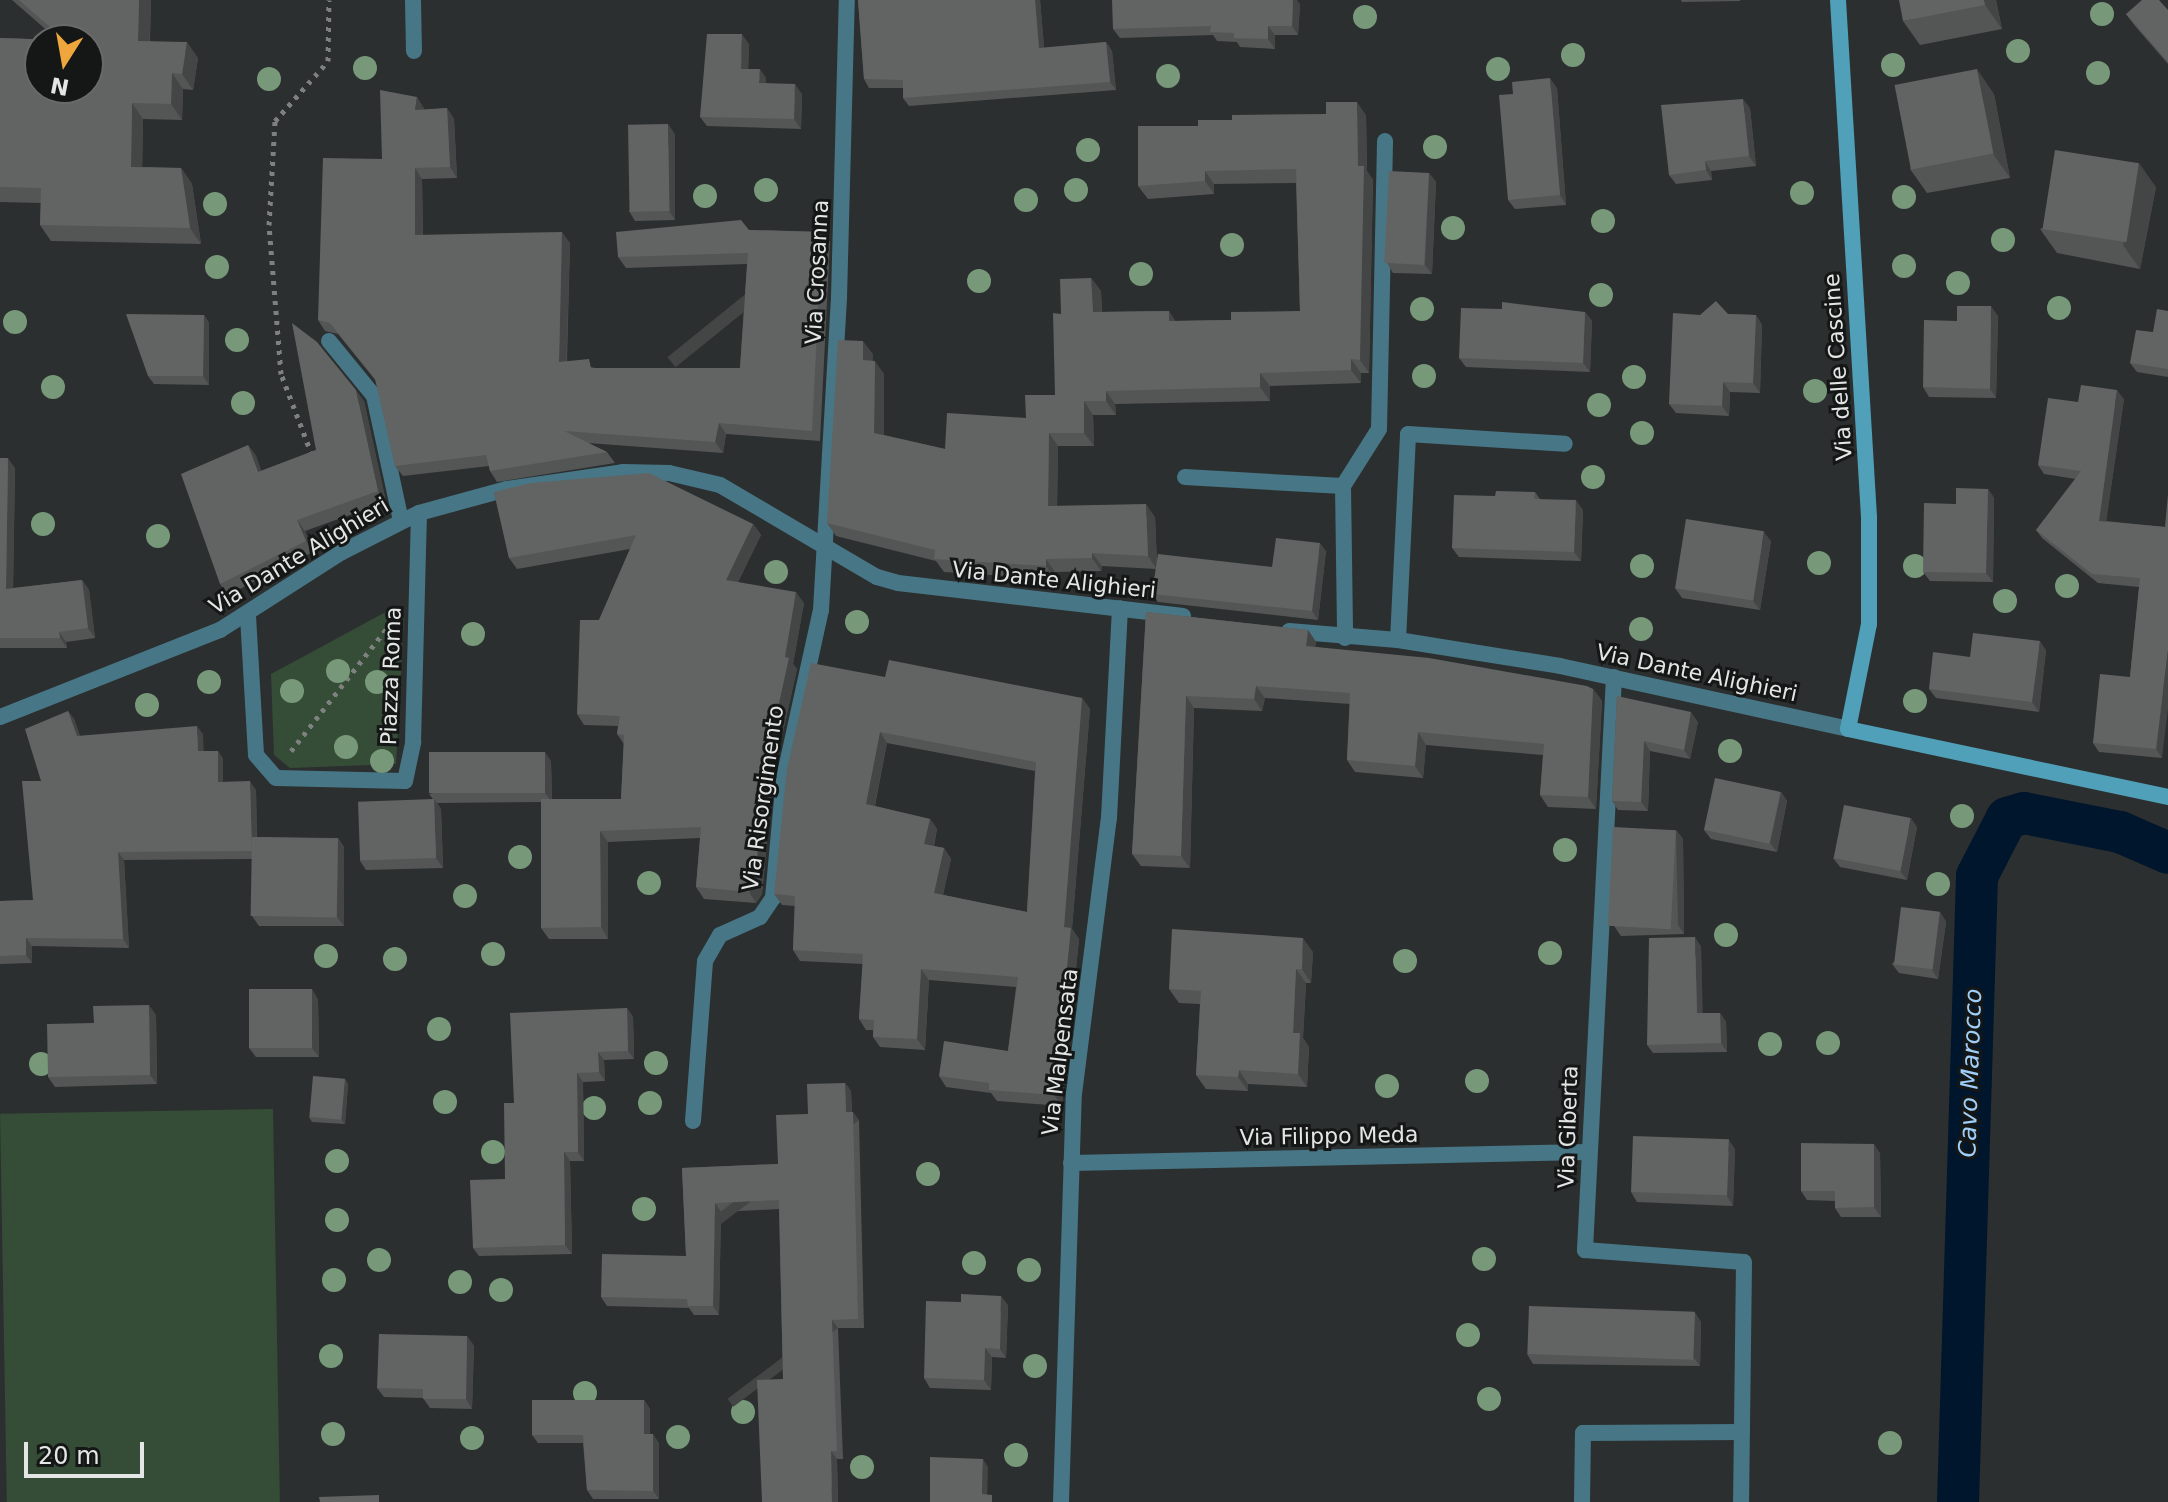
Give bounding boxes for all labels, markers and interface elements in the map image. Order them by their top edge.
north arrow [24,24,104,104]
text: N [48,72,71,100]
street label: Via Crosanna [800,199,834,345]
street label: Via delle Cascine [1818,273,1858,461]
street label: Via Dante Alighieri [204,492,394,620]
street label: Via Dante Alighieri [951,556,1157,604]
street label: Piazza Roma [375,606,407,746]
street label: Via Dante Alighieri [1594,639,1800,707]
street label: Via Risorgimento [737,703,789,893]
street label: Via Malpensata [1037,967,1083,1137]
water label: Cavo Marocco [1954,988,1988,1158]
street label: Via Giberta [1553,1065,1583,1189]
street label: Via Filippo Meda [1239,1121,1419,1151]
scale bar [28,1426,148,1476]
text: 20 m [38,1442,100,1470]

